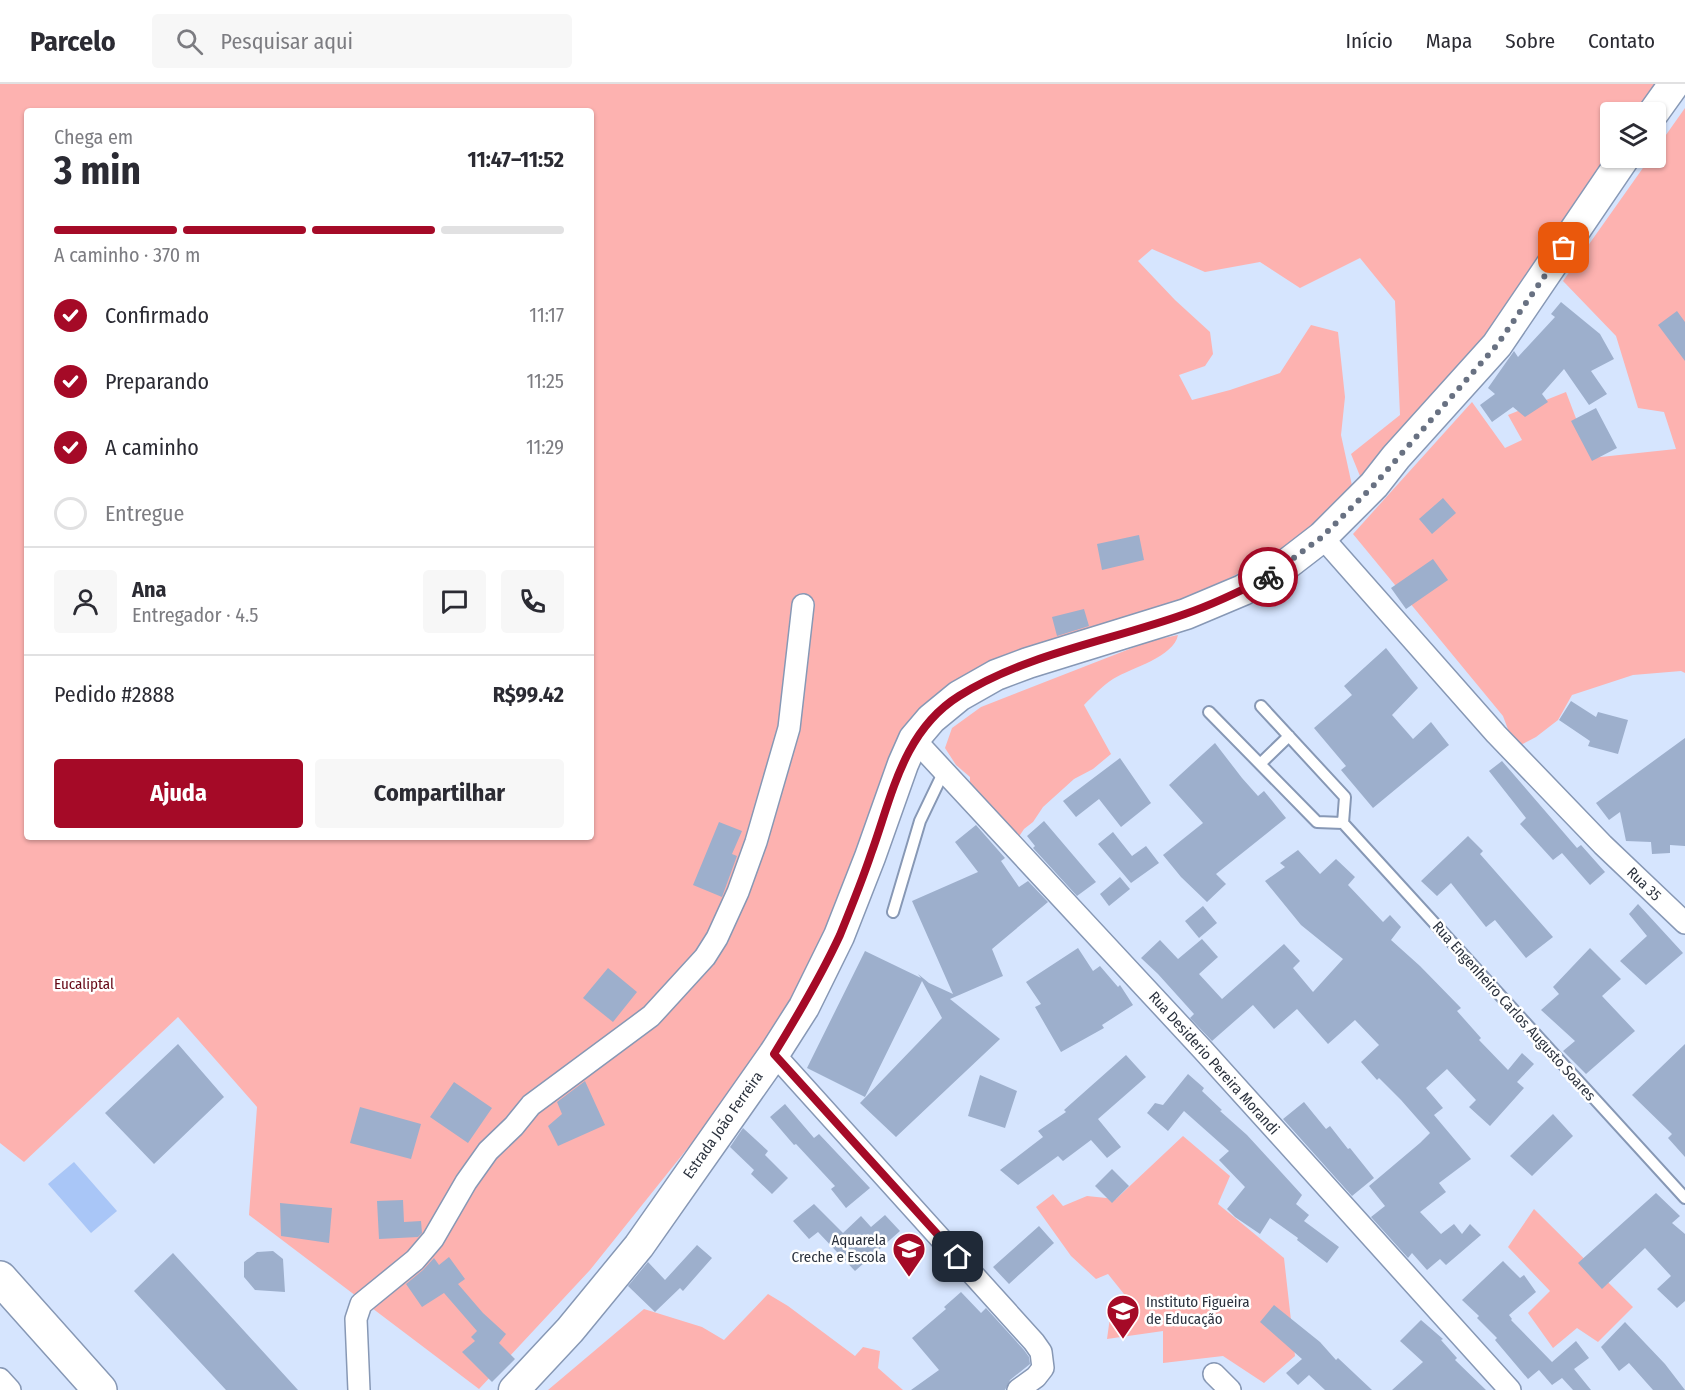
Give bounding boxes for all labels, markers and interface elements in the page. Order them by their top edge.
search box [152,14,572,68]
text: Parcelo [30,25,116,58]
icon: search [173,25,206,58]
text: Pesquisar aqui [221,28,353,55]
text: Início [1346,28,1393,54]
text: Mapa [1426,28,1472,54]
text: Sobre [1505,28,1555,54]
text: Contato [1588,28,1655,54]
map controls [1600,102,1666,168]
button: layers [1600,102,1666,168]
text: Chega em [54,125,133,149]
text: 11:47–11:52 [468,146,564,173]
text: 3 min [54,148,141,194]
pin [1538,222,1589,273]
icon: bag [1547,231,1580,264]
text: A caminho · 370 m [54,243,200,267]
icon: check [54,299,87,332]
text: Confirmado [105,302,209,329]
text: 11:17 [529,303,564,327]
icon: check [54,365,87,398]
text: Preparando [105,368,209,395]
text: 11:25 [526,369,564,393]
icon: check [54,431,87,464]
text: A caminho [105,434,199,461]
text: 11:29 [526,435,564,459]
text: Entregue [105,500,184,527]
courier [1238,547,1298,607]
icon: bike [1252,561,1285,594]
button: person [54,570,117,633]
button: chat [423,570,486,633]
button: phone [501,570,564,633]
text: Ana [132,576,166,603]
text: Entregador · 4.5 [132,603,259,627]
text: Pedido #2888 [54,681,175,708]
text: R$99.42 [493,681,564,708]
button: Ajuda [54,759,303,828]
button: Compartilhar [315,759,564,828]
street label: Rua 35 [1623,863,1665,905]
street label: Rua Engenheiro Carlos Augusto Soares [1429,918,1599,1104]
park label: Eucaliptal [54,975,114,993]
street label: Rua Desiderio Pereira Morandi [1145,988,1283,1138]
street label: Estrada João Ferreira [679,1068,767,1182]
place label: Aquarela Creche e Escola [792,1231,886,1266]
school or university icon: Aquarela Creche e Escola [891,1231,927,1278]
pin [932,1231,983,1282]
icon: home [941,1240,974,1273]
school or university icon: Instituto Figueira de Educação [1105,1293,1141,1340]
place label: Instituto Figueira de Educação [1146,1293,1250,1328]

